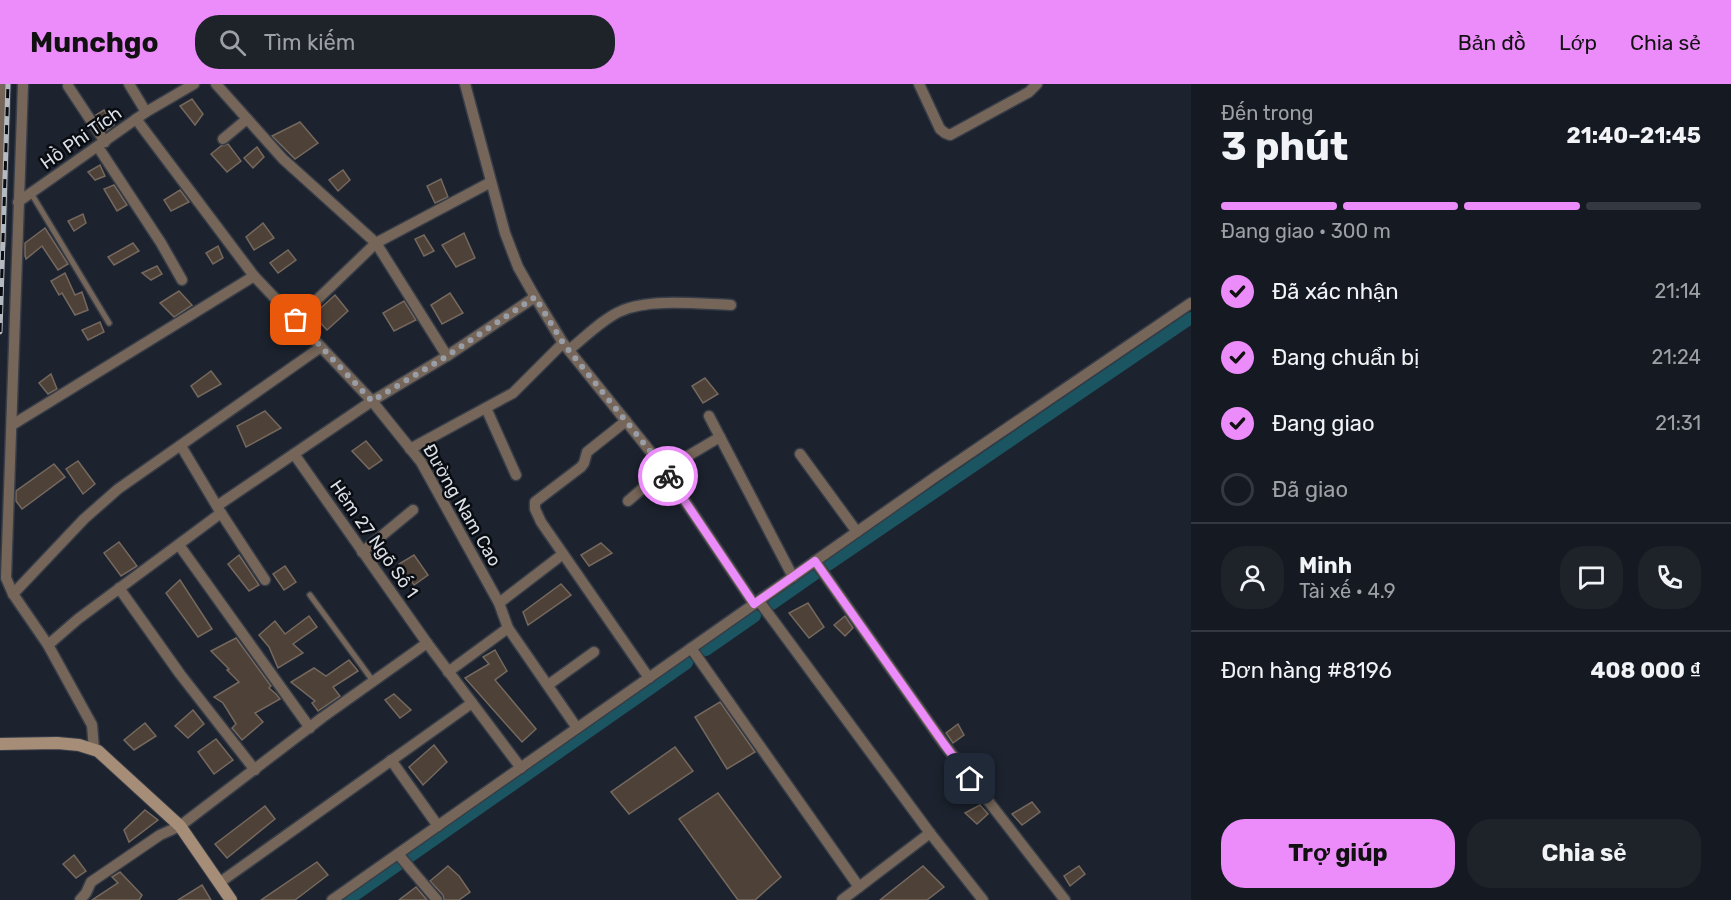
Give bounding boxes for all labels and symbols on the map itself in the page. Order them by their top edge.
street label: Hồ Phi Tích [36,101,126,174]
pin [270,294,321,345]
street label: Đường Nam Cao [418,440,506,570]
courier [638,446,698,506]
street label: Hẻm 27 Ngõ Số 1 [325,475,424,602]
pin [944,753,995,804]

